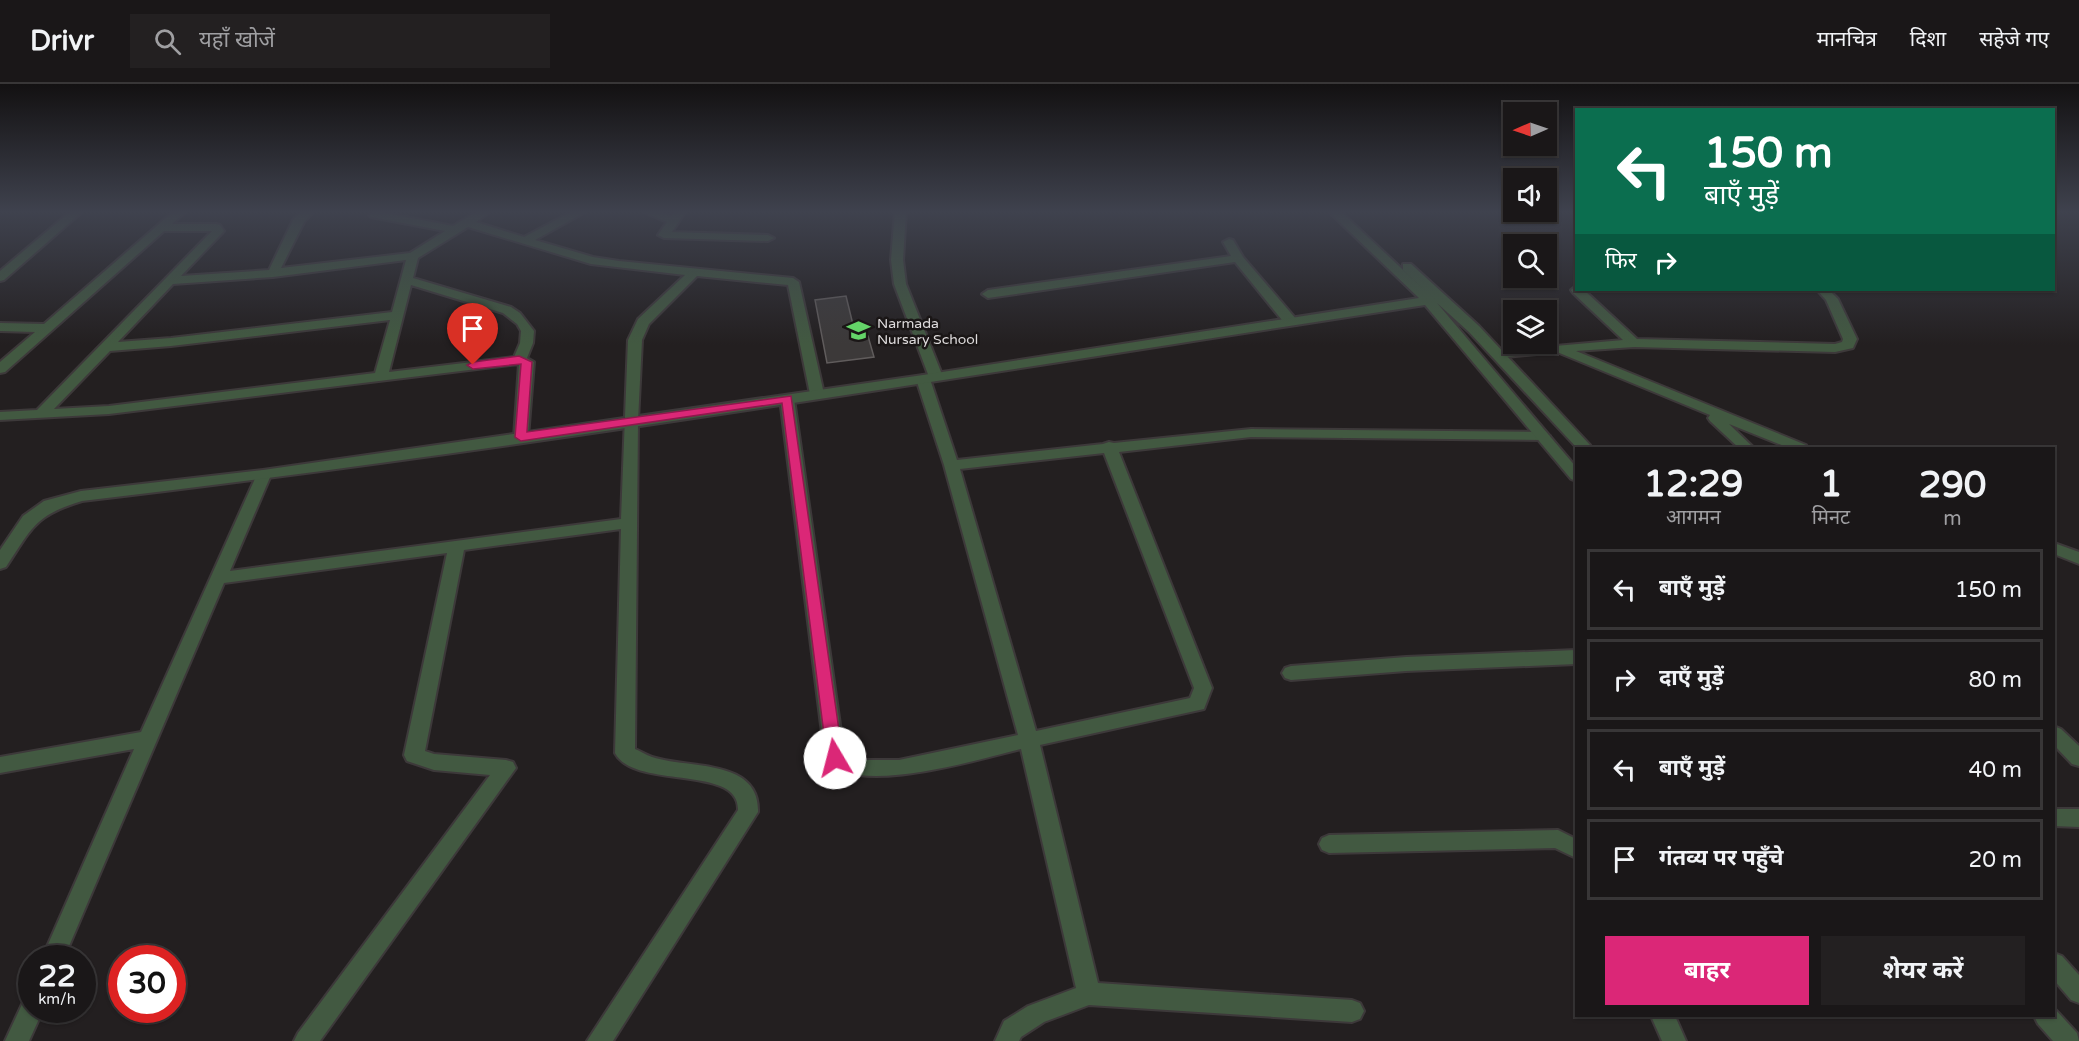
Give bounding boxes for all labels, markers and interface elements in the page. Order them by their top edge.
search box [130,14,550,68]
text: Drivr [30,24,94,58]
icon: search [151,25,184,58]
text: यहाँ खोजें [199,27,275,53]
text: मानचित्र [1817,27,1877,52]
text: दिशा [1910,27,1946,52]
text: सहेजे गए [1979,27,2049,52]
north arrow [1503,102,1557,156]
map controls [1503,102,1557,354]
text: 150 m [1704,128,1833,179]
icon: left [1605,132,1683,210]
button: sound [1503,168,1557,222]
text: बाएँ मुड़ें [1704,179,1779,212]
button: search [1503,234,1557,288]
icon: right [1649,246,1682,279]
text: फिर [1605,248,1637,274]
button: layers [1503,300,1557,354]
pin [447,303,498,365]
icon: arrive [456,312,489,345]
place label: Narmada Nursary School [877,315,978,348]
school or university icon: Narmada Nursary School [846,318,872,344]
text: 12:29 [1644,463,1743,506]
text: 1 [1820,463,1842,506]
text: 290 [1919,464,1986,507]
text: आगमन [1666,506,1721,530]
text: मिनट [1812,506,1850,530]
text: m [1943,507,1962,531]
icon: left [1608,573,1641,606]
text: बाएँ मुड़ें [1659,575,1725,601]
text: 150 m [1955,577,2022,603]
icon: right [1608,663,1641,696]
text: दाएँ मुड़ें [1659,665,1724,691]
text: 80 m [1968,667,2022,693]
position arrow [803,726,867,790]
icon: left [1608,753,1641,786]
text: बाएँ मुड़ें [1659,755,1725,781]
text: 40 m [1968,757,2022,783]
icon: arrive [1608,843,1641,876]
text: गंतव्य पर पहुँचे [1659,845,1784,871]
text: 20 m [1968,847,2022,873]
button: बाहर [1605,936,1809,1005]
button: शेयर करें [1821,936,2025,1005]
speed limit sign: 30 [108,945,186,1023]
text: 22 [38,958,76,995]
text: km/h [38,990,76,1008]

